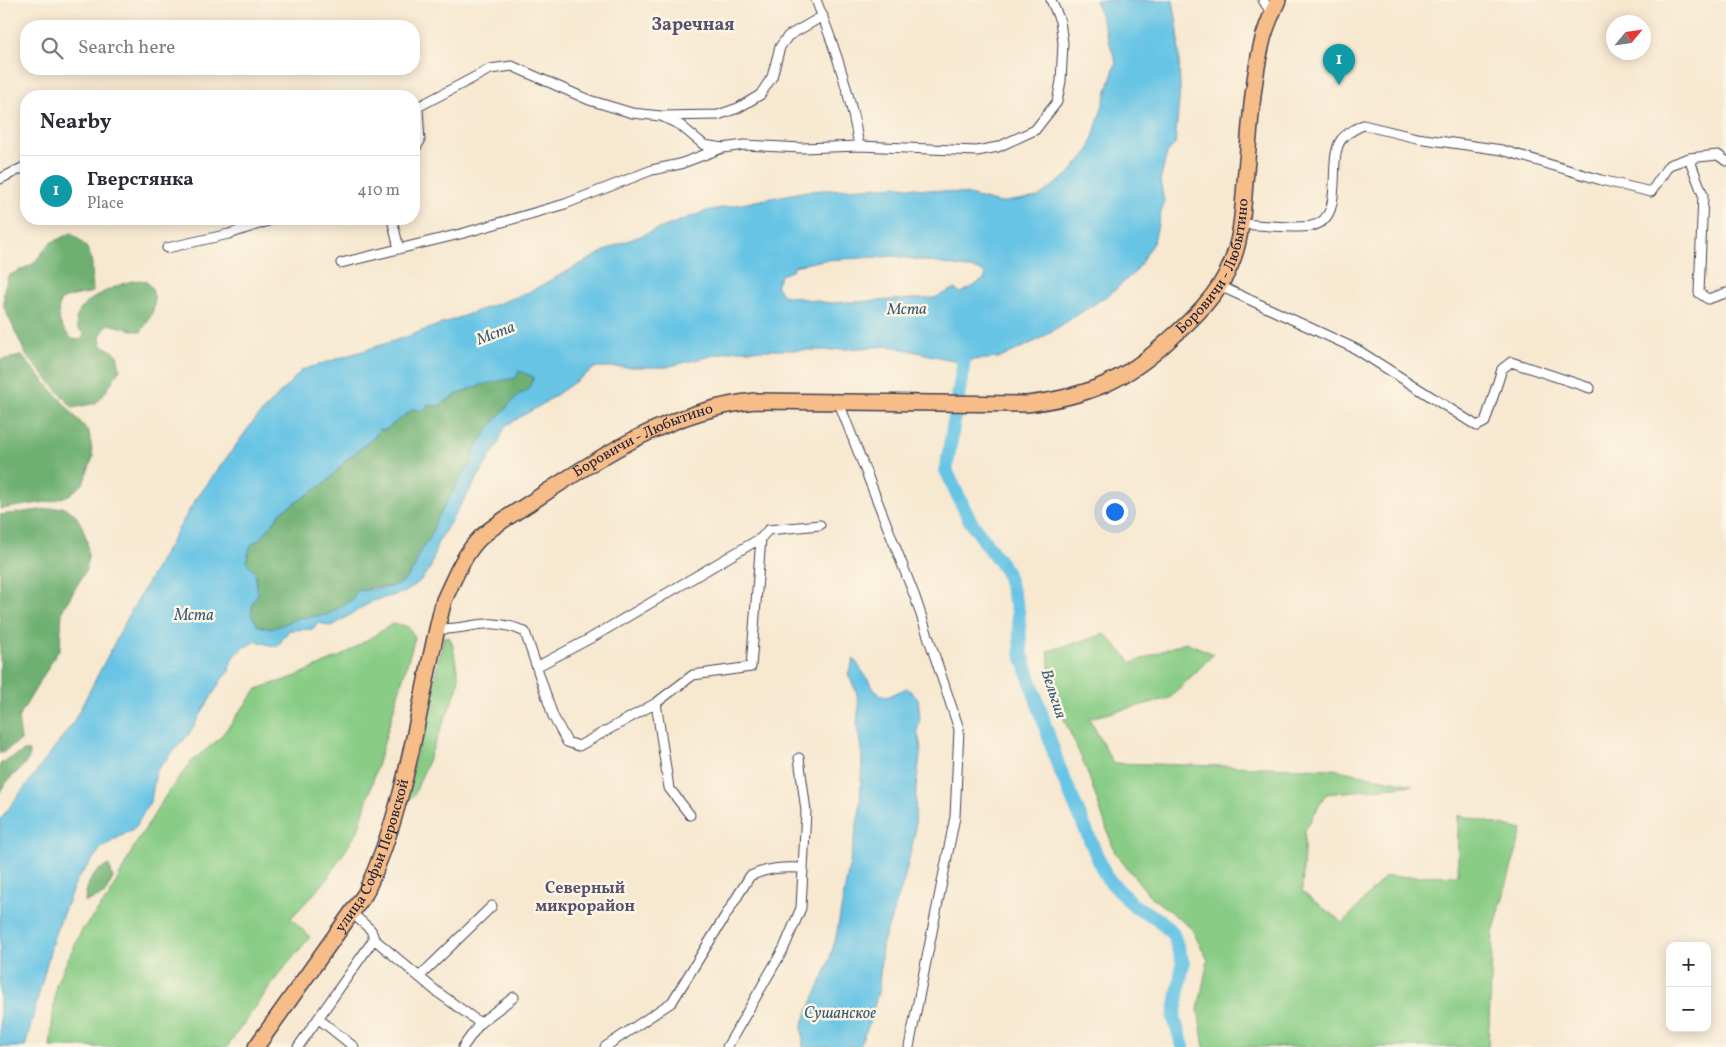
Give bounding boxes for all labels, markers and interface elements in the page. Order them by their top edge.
district label: Заречная [652,13,734,38]
north arrow [1606,15,1651,60]
search box [20,20,420,75]
icon: search [38,34,66,62]
text: Search here [78,35,175,61]
pin: 1 [1323,44,1355,85]
text: Nearby [40,108,111,137]
text: Гверстянка [87,167,194,193]
text: 1 [53,180,59,202]
text: 410 m [357,180,400,202]
text: Place [87,193,124,215]
street label: Боровичи - Любытино [1171,198,1254,339]
water label: Мста [886,299,927,321]
water label: Мста [473,316,519,352]
street label: Боровичи - Любытино [569,399,715,483]
your location [1102,499,1128,525]
water label: Мста [173,605,214,627]
water label: Вельгия [1035,666,1071,722]
street label: улица Софьи Перовской [330,777,415,937]
district label: Северный микрорайон [535,878,635,918]
map controls [1666,942,1711,1032]
button: + [1666,942,1711,987]
button: − [1666,987,1711,1032]
water label: Сушанское [804,1003,876,1025]

